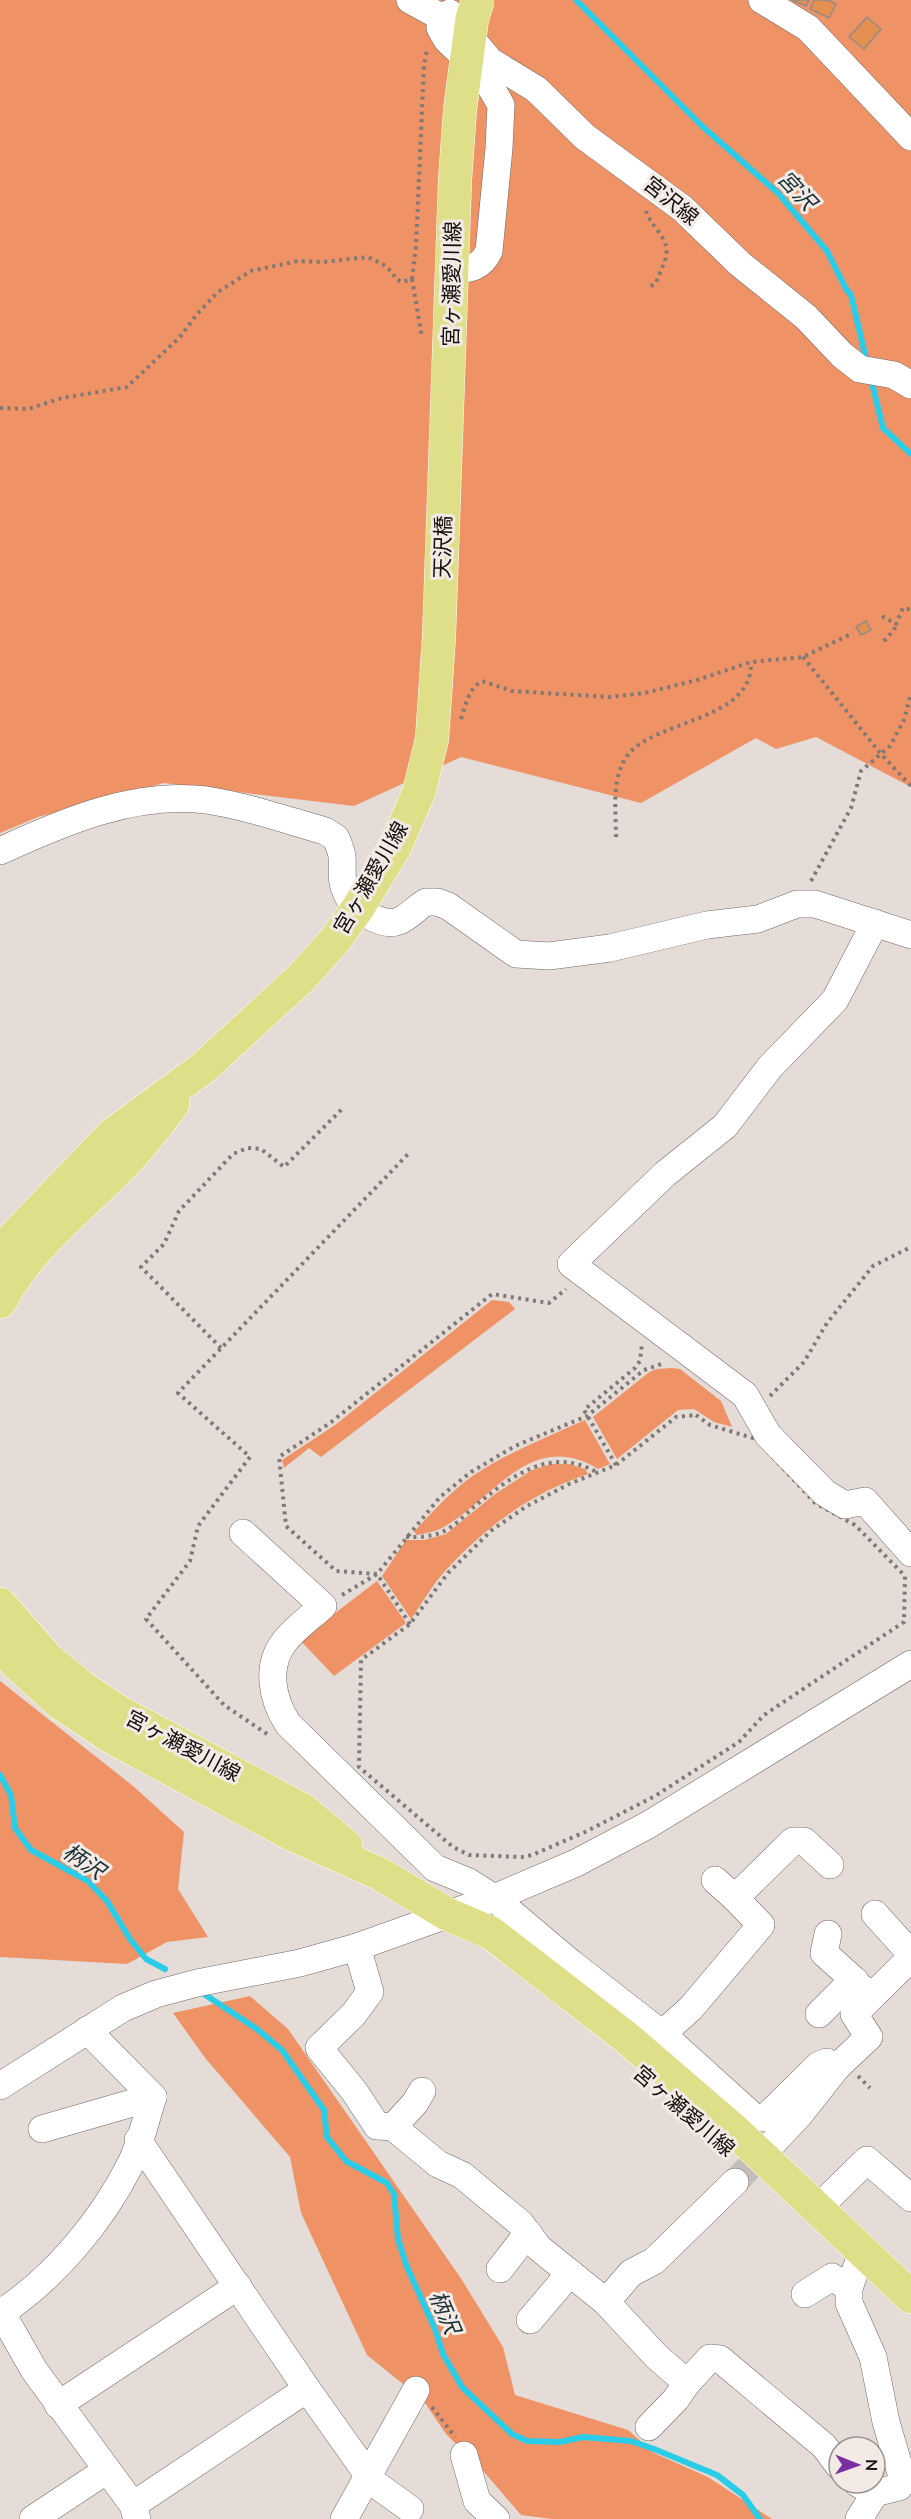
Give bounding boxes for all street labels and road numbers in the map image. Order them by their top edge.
street label: 宮沢線 [639,170,704,230]
street label: 宮ヶ瀬愛川線 [437,221,465,347]
street label: 天沢橋 [428,515,456,579]
street label: 宮ヶ瀬愛川線 [327,816,413,939]
street label: 宮ヶ瀬愛川線 [122,1704,245,1786]
street label: 宮ヶ瀬愛川線 [629,2059,741,2161]

